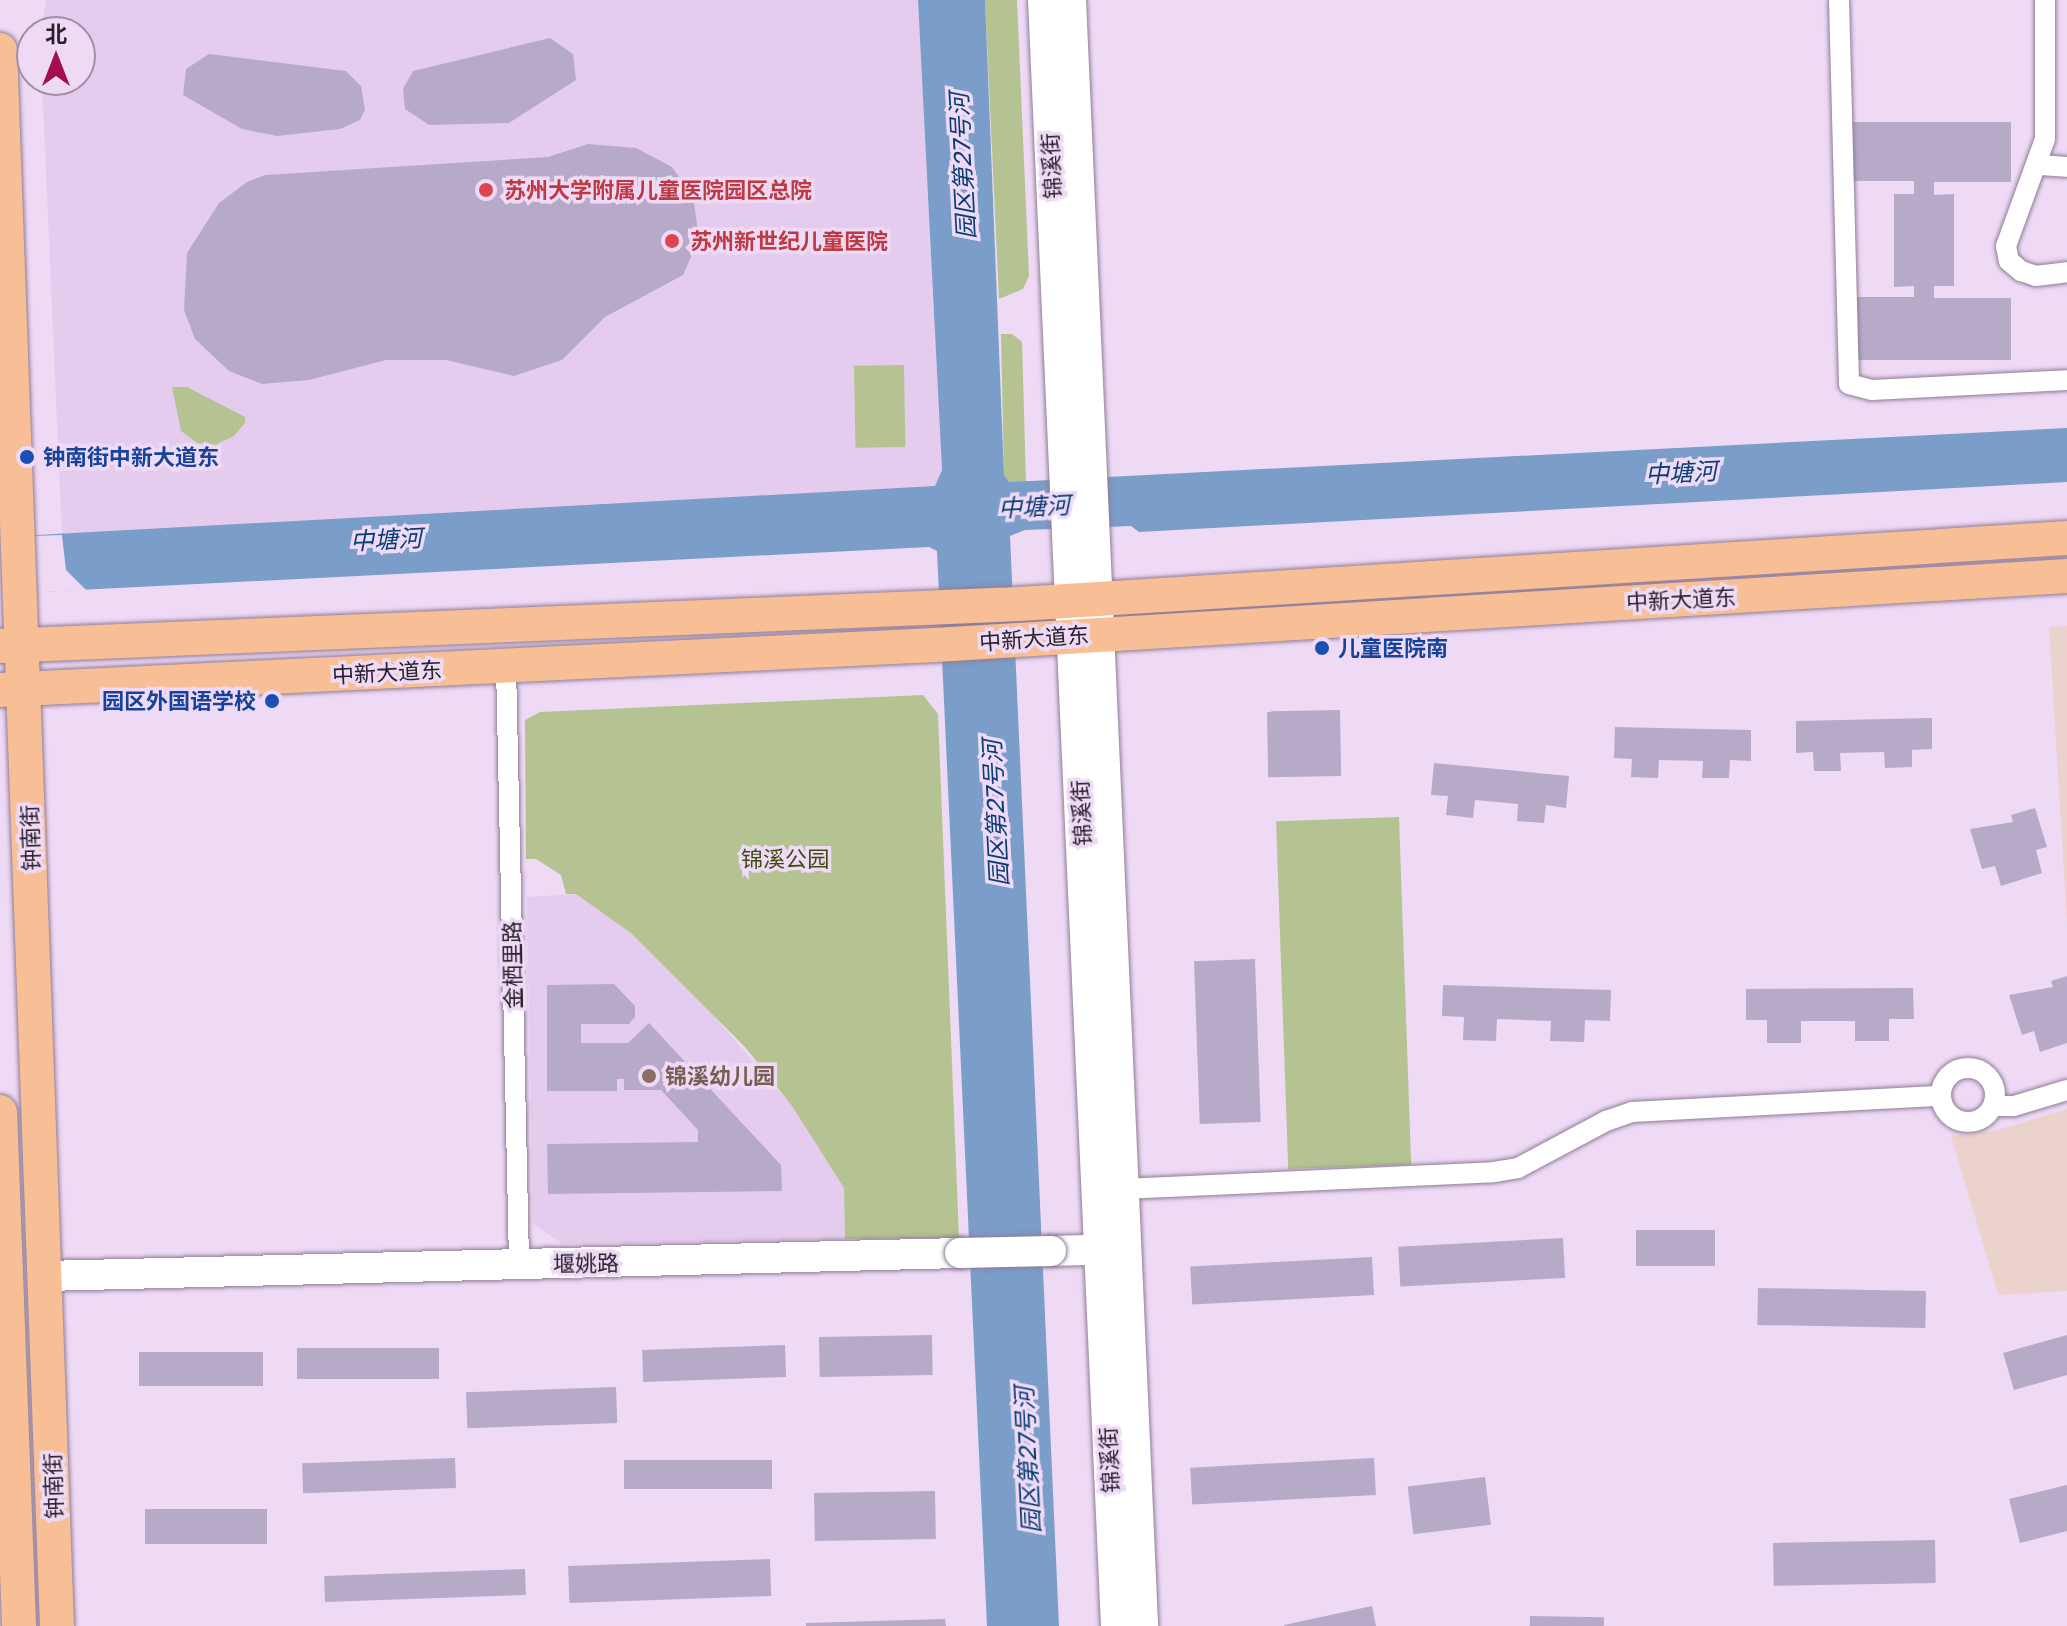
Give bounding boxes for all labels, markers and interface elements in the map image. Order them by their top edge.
north arrow [16,16,96,96]
text: 北 [45,20,67,47]
water label: 园区第27号河 [944,92,980,240]
street label: 锦溪街 [1036,132,1066,200]
place label: 苏州大学附属儿童医院园区总院 [504,177,812,203]
marker: 苏州大学附属儿童医院园区总院 [475,179,497,201]
place label: 苏州新世纪儿童医院 [690,228,888,254]
marker: 苏州新世纪儿童医院 [661,230,683,252]
place label: 钟南街中新大道东 [43,444,219,470]
marker: 钟南街中新大道东 [18,448,36,466]
water label: 中塘河 [1644,456,1718,488]
water label: 中塘河 [997,490,1071,522]
water label: 中塘河 [349,523,423,555]
street label: 中新大道东 [1625,583,1737,615]
street label: 中新大道东 [978,621,1090,655]
place label: 儿童医院南 [1338,635,1448,661]
marker: 儿童医院南 [1313,639,1331,657]
street label: 中新大道东 [331,656,443,688]
place label: 园区外国语学校 [102,688,256,714]
marker: 园区外国语学校 [263,692,281,710]
water label: 园区第27号河 [977,739,1013,887]
street label: 锦溪街 [1066,779,1096,847]
street label: 钟南街 [16,805,44,871]
park label: 锦溪公园 [741,846,829,872]
street label: 金栖里路 [498,921,526,1009]
place label: 锦溪幼儿园 [665,1063,775,1089]
marker: 锦溪幼儿园 [640,1067,658,1085]
street label: 堰姚路 [553,1249,619,1277]
water label: 园区第27号河 [1009,1386,1045,1534]
street label: 锦溪街 [1094,1426,1124,1494]
street label: 钟南街 [39,1453,67,1519]

